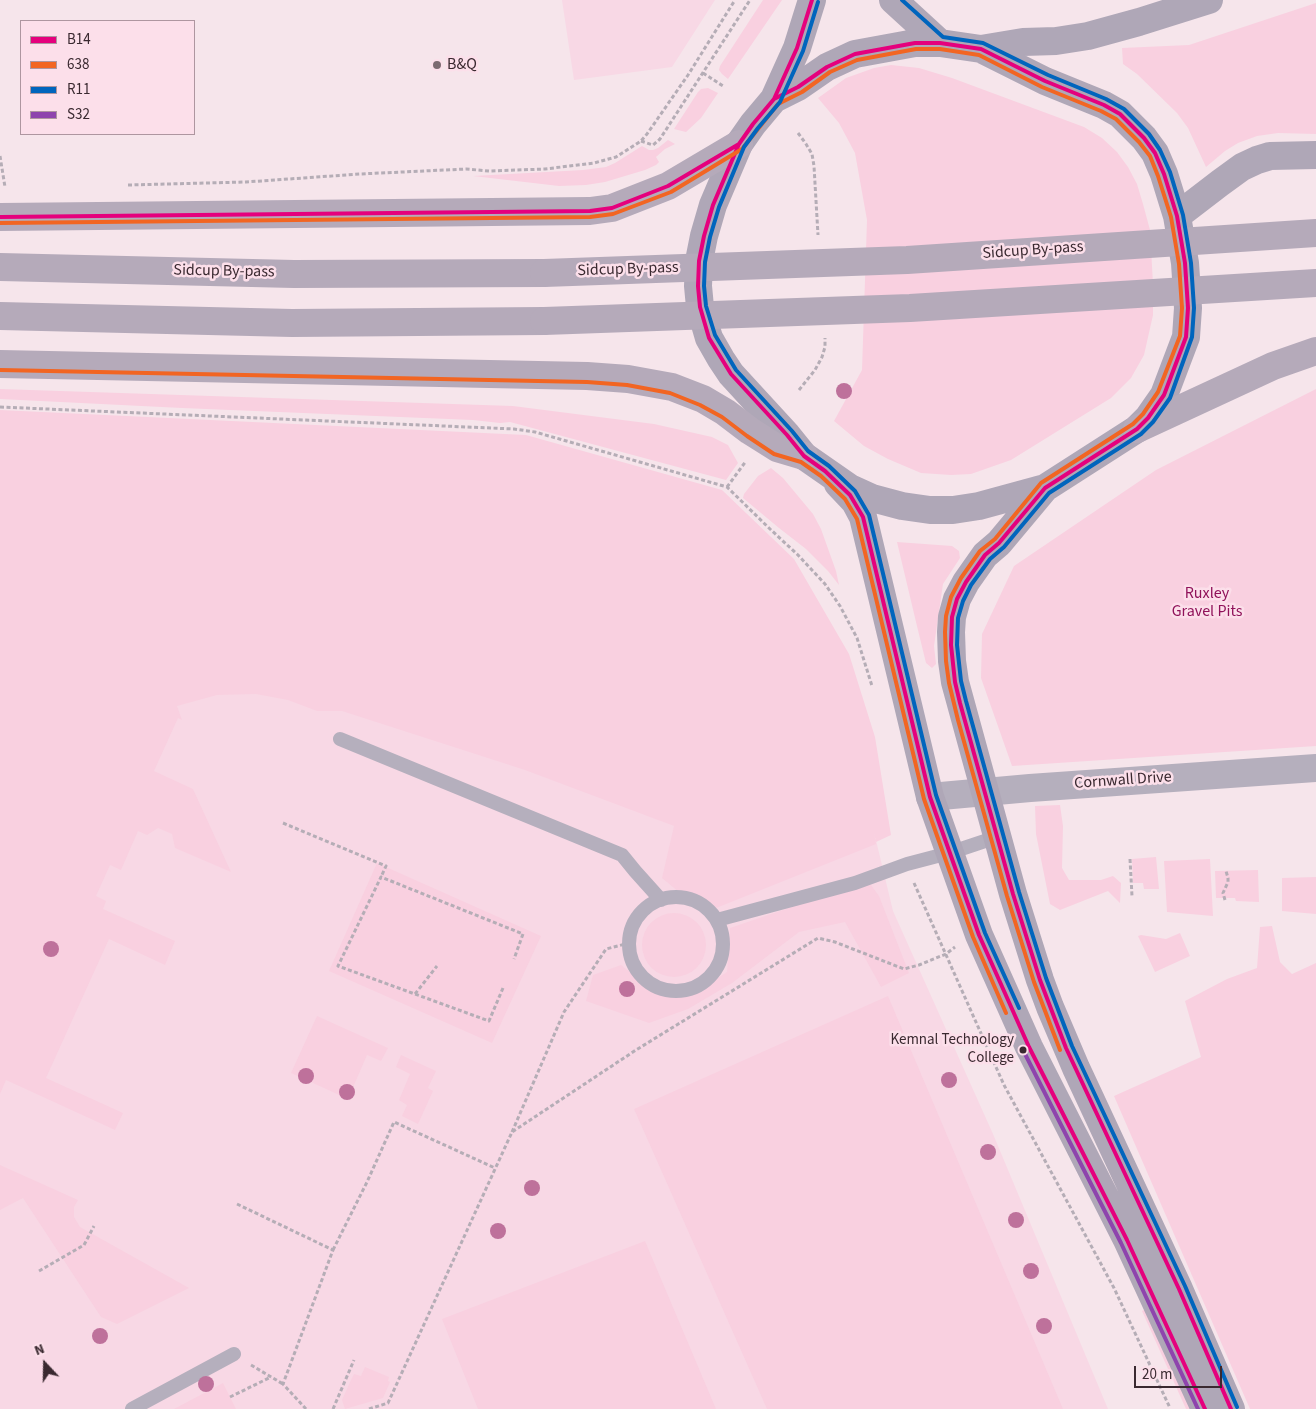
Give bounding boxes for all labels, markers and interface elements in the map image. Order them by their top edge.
legend [20,20,195,135]
text: B14 [67,29,91,50]
text: 638 [67,54,89,75]
place label: B&Q [447,55,477,75]
marker: B&Q [431,59,443,71]
text: R11 [67,79,90,100]
text: S32 [67,104,90,125]
street label: Sidcup By-pass [982,238,1084,264]
street label: Sidcup By-pass [577,259,679,281]
street label: Sidcup By-pass [173,262,275,282]
park label: Ruxley Gravel Pits [1172,584,1242,622]
street label: Cornwall Drive [1074,768,1172,794]
place label: Kemnal Technology College [890,1032,1014,1067]
marker: Kemnal Technology College [1018,1045,1028,1055]
north arrow [20,1339,70,1389]
text: N [32,1339,48,1361]
scale bar [1136,1356,1224,1388]
text: 20 m [1142,1364,1172,1385]

